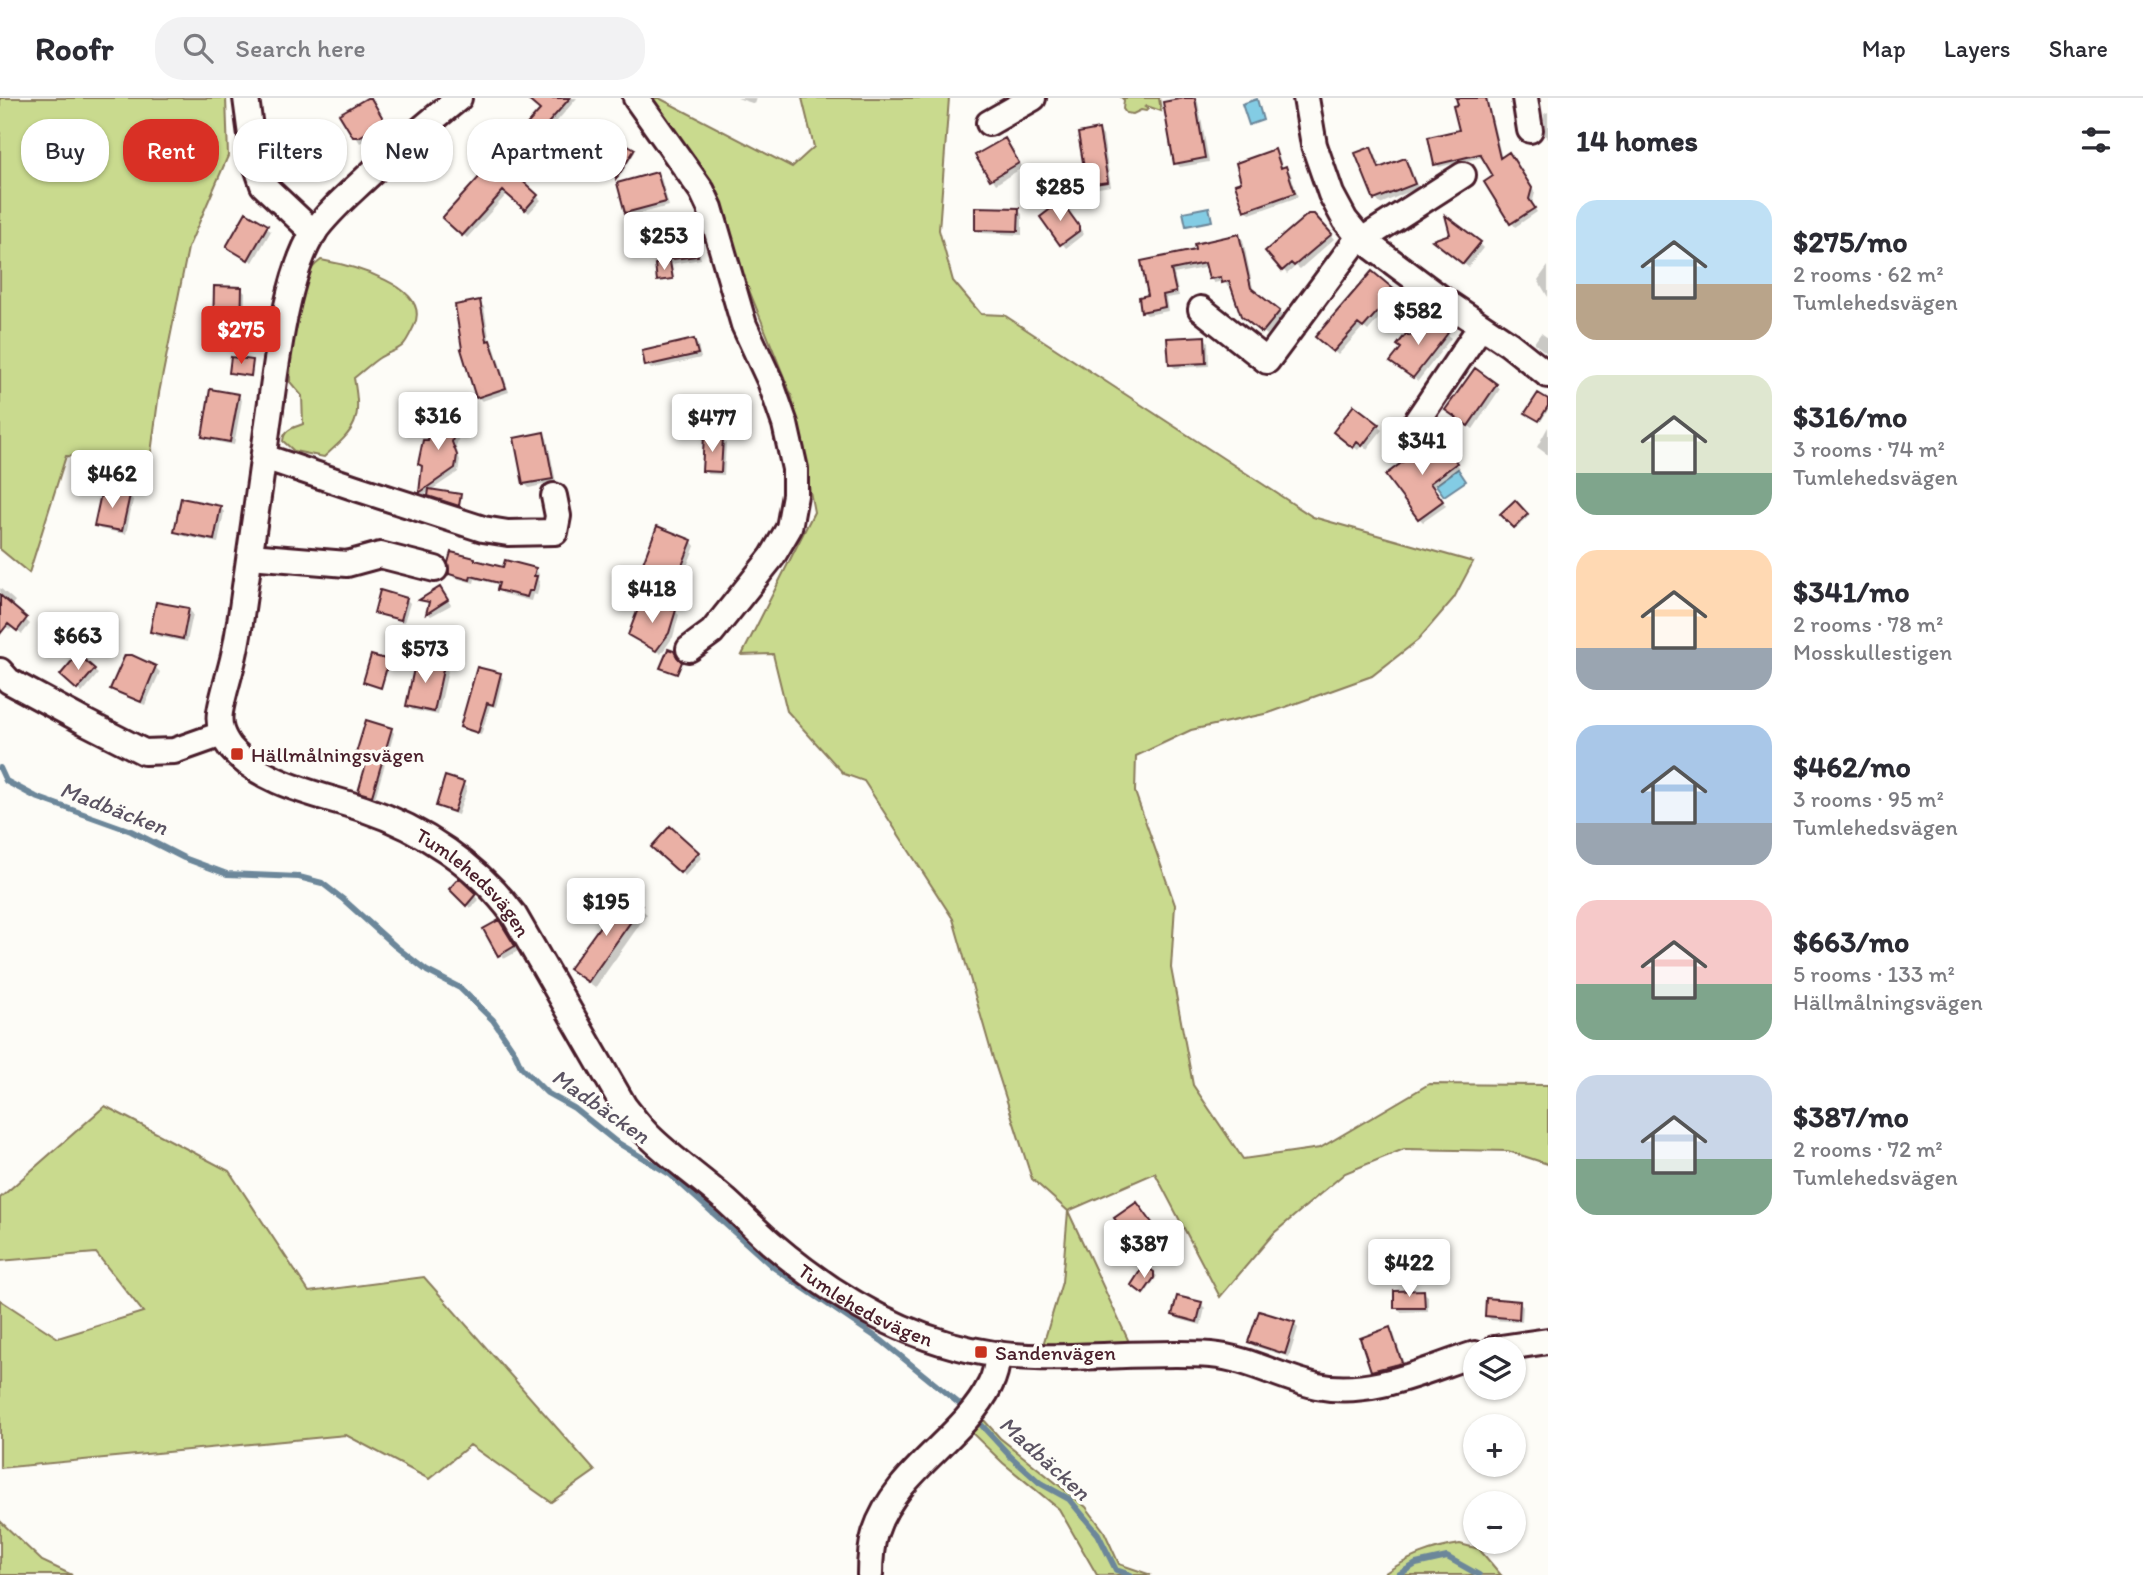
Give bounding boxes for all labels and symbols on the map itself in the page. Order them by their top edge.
pin: $285 [1019,164,1101,223]
pin: $253 [623,212,705,272]
pin: $582 [1377,288,1459,347]
pin: $275 [200,306,282,366]
pin: $316 [397,392,479,452]
pin: $477 [671,394,753,454]
pin: $341 [1381,418,1463,477]
pin: $462 [71,450,153,510]
pin: $418 [611,566,693,625]
pin: $663 [37,612,119,672]
pin: $573 [384,626,466,685]
place label: Hällmålningsvägen [251,742,424,767]
marker: Hällmålningsvägen [229,746,245,762]
water label: Madbäcken [56,775,172,842]
street label: Tumlehedsvägen [412,822,536,941]
pin: $195 [565,878,647,938]
water label: Madbäcken [547,1062,656,1150]
pin: $387 [1103,1220,1185,1280]
pin: $422 [1368,1240,1450,1299]
street label: Tumlehedsvägen [793,1257,936,1351]
place label: Sandenvägen [995,1340,1116,1365]
marker: Sandenvägen [973,1344,989,1360]
water label: Madbäcken [994,1410,1097,1507]

